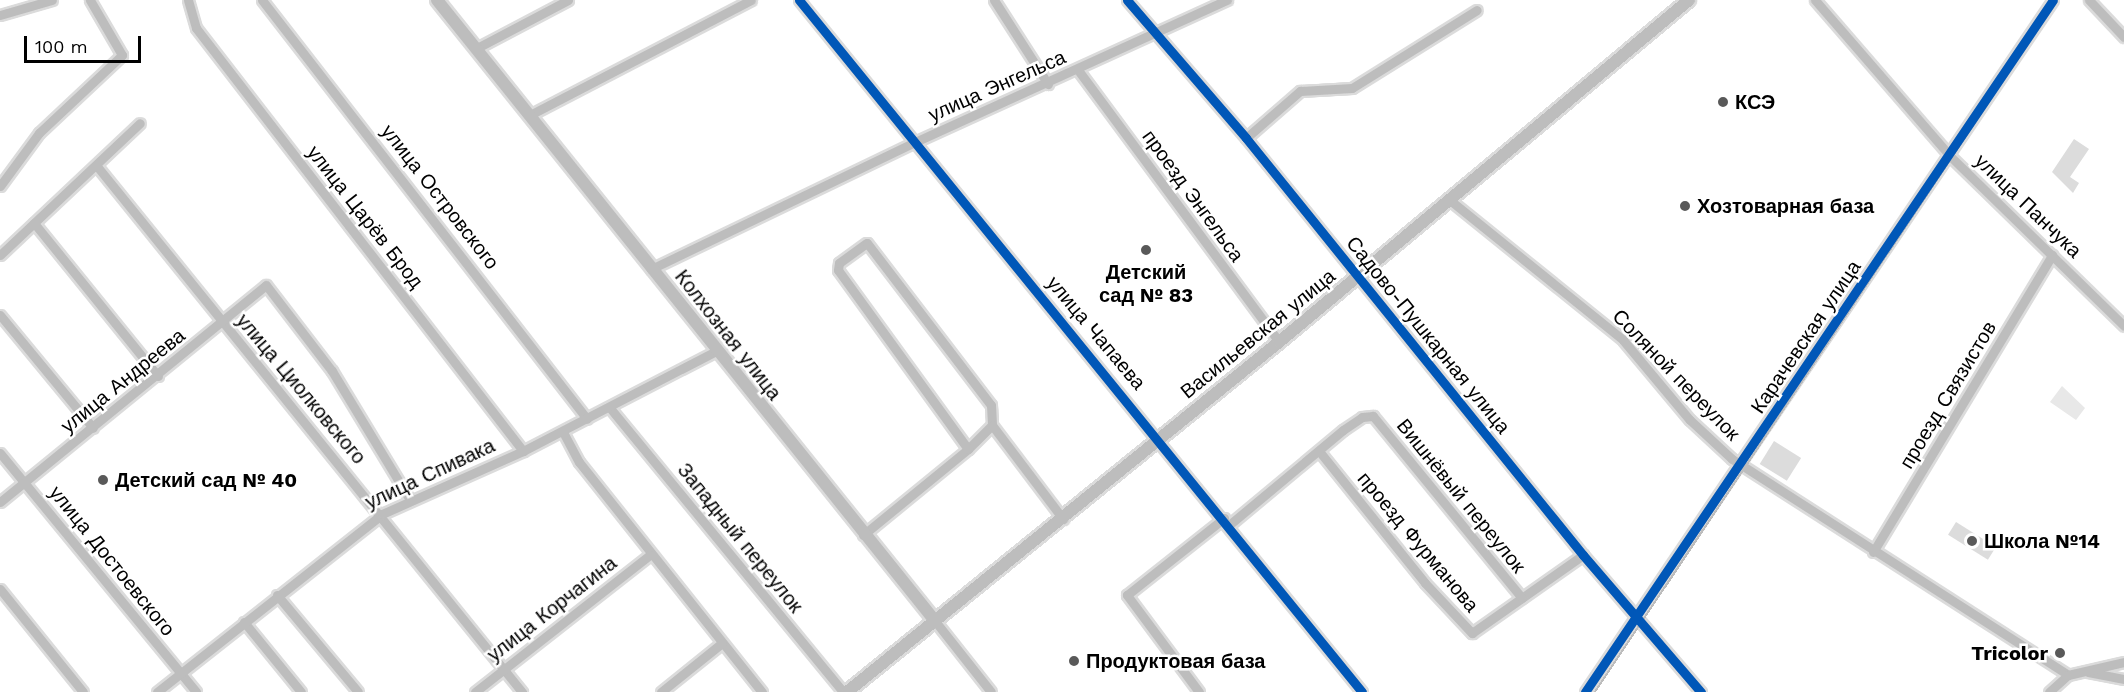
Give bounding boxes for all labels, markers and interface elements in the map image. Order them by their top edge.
scale bar [27,24,144,62]
text: 100 m [35,36,88,57]
street label: улица Энгельса [925,45,1069,127]
place label: КСЭ [1735,90,1775,114]
marker: КСЭ [1716,95,1730,109]
street label: улица Островского [376,120,504,274]
street label: проезд Энгельса [1137,125,1249,267]
street label: улица Царёв Брод [302,141,428,293]
street label: улица Панчука [1970,149,2086,263]
place label: Хозтоварная база [1697,194,1874,218]
marker: Хозтоварная база [1678,199,1692,213]
street label: Садово-Пушкарная улица [1341,231,1515,439]
marker: Детский сад № 83 [1139,243,1153,257]
street label: Карачевская улица [1746,256,1866,418]
place label: Детский сад № 83 [1099,260,1193,307]
street label: Васильевская улица [1176,264,1340,404]
street label: Колхозная улица [670,265,786,405]
street label: улица Чапаева [1042,271,1150,395]
street label: Соляной переулок [1607,304,1745,446]
street label: улица Циолковского [231,309,371,469]
street label: проезд Связистов [1895,317,2001,473]
street label: улица Андреева [56,324,190,438]
street label: Вишнёвый переулок [1392,414,1530,578]
street label: улица Спивака [361,434,499,514]
street label: Западный переулок [672,458,808,618]
street label: проезд Фурманова [1352,467,1484,617]
place label: Детский сад № 40 [115,468,297,492]
marker: Детский сад № 40 [96,473,110,487]
street label: улица Достоевского [44,481,180,641]
place label: Школа №14 [1984,529,2100,553]
marker: Школа №14 [1965,534,1979,548]
street label: улица Корчагина [483,551,621,667]
place label: Tricolor [1971,641,2048,665]
marker: Tricolor [2053,646,2067,660]
place label: Продуктовая база [1086,649,1265,673]
marker: Продуктовая база [1067,654,1081,668]

